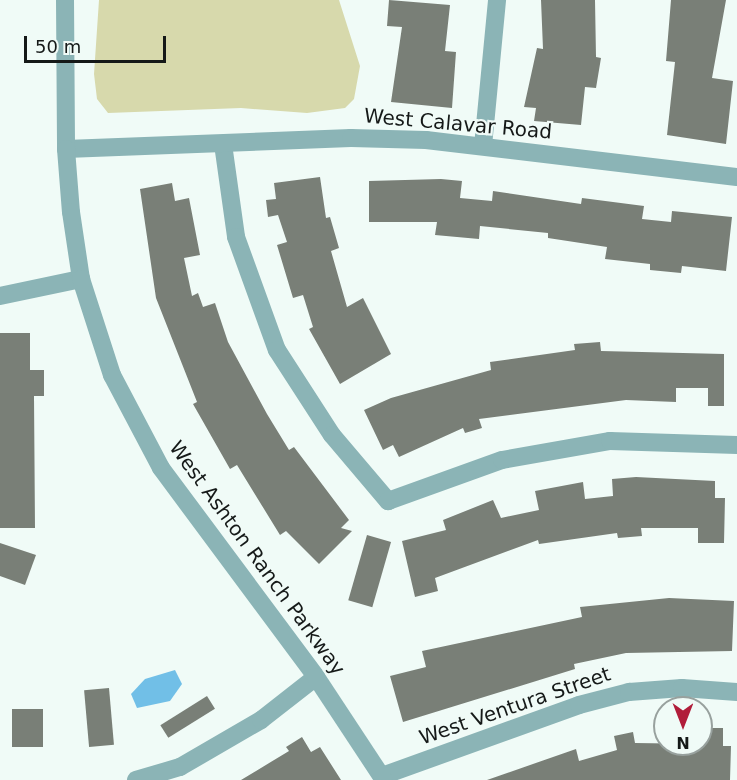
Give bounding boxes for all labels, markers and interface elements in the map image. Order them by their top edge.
scale bar [27,24,170,62]
text: 50 m [35,36,81,57]
street label: West Calavar Road [363,104,553,144]
street label: West Ashton Ranch Parkway [164,436,350,680]
street label: West Ventura Street [416,662,614,750]
north arrow [653,696,713,756]
text: N [676,733,690,752]

